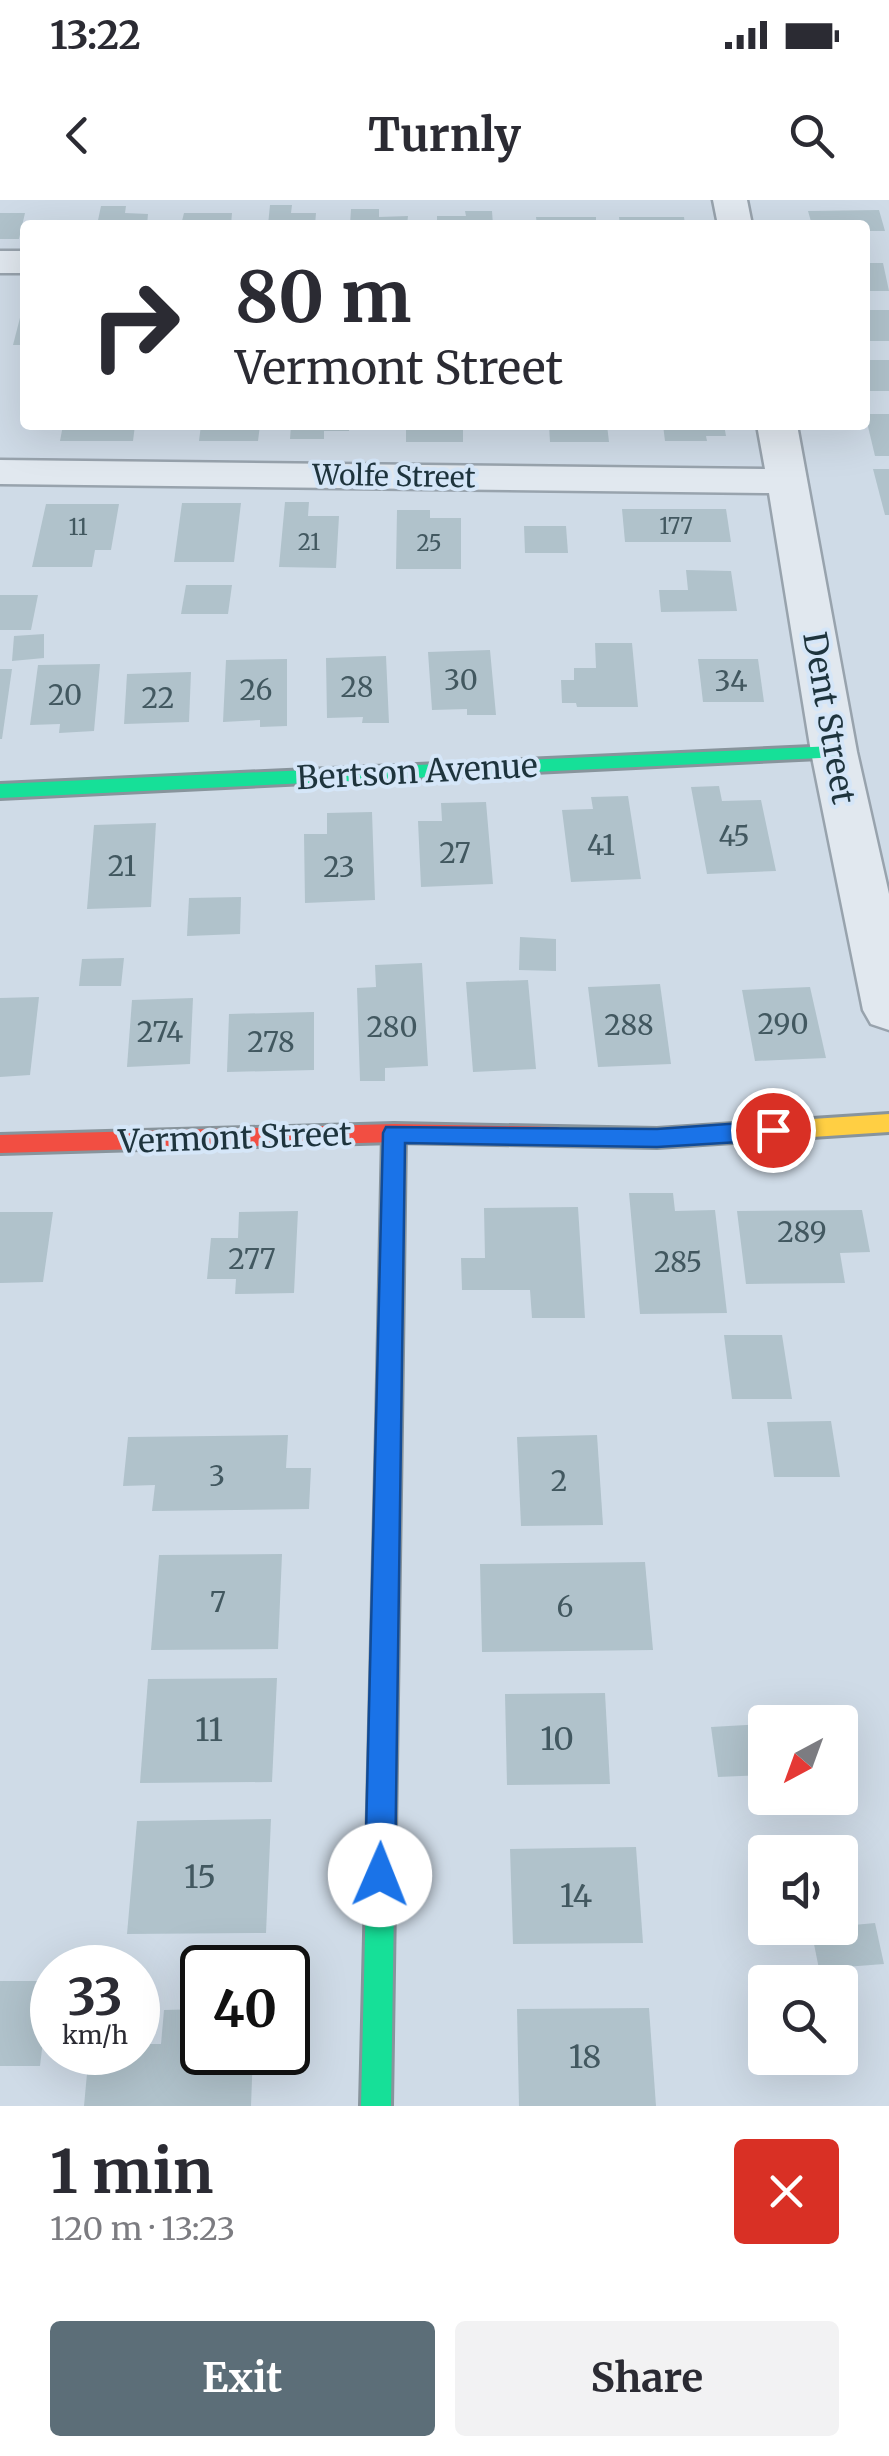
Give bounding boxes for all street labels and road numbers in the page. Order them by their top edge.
street label: Wolfe Street [311,457,476,495]
street label: Dent Street [794,629,864,808]
street label: Bertson Avenue [295,746,539,798]
street label: Vermont Street [117,1114,353,1162]

